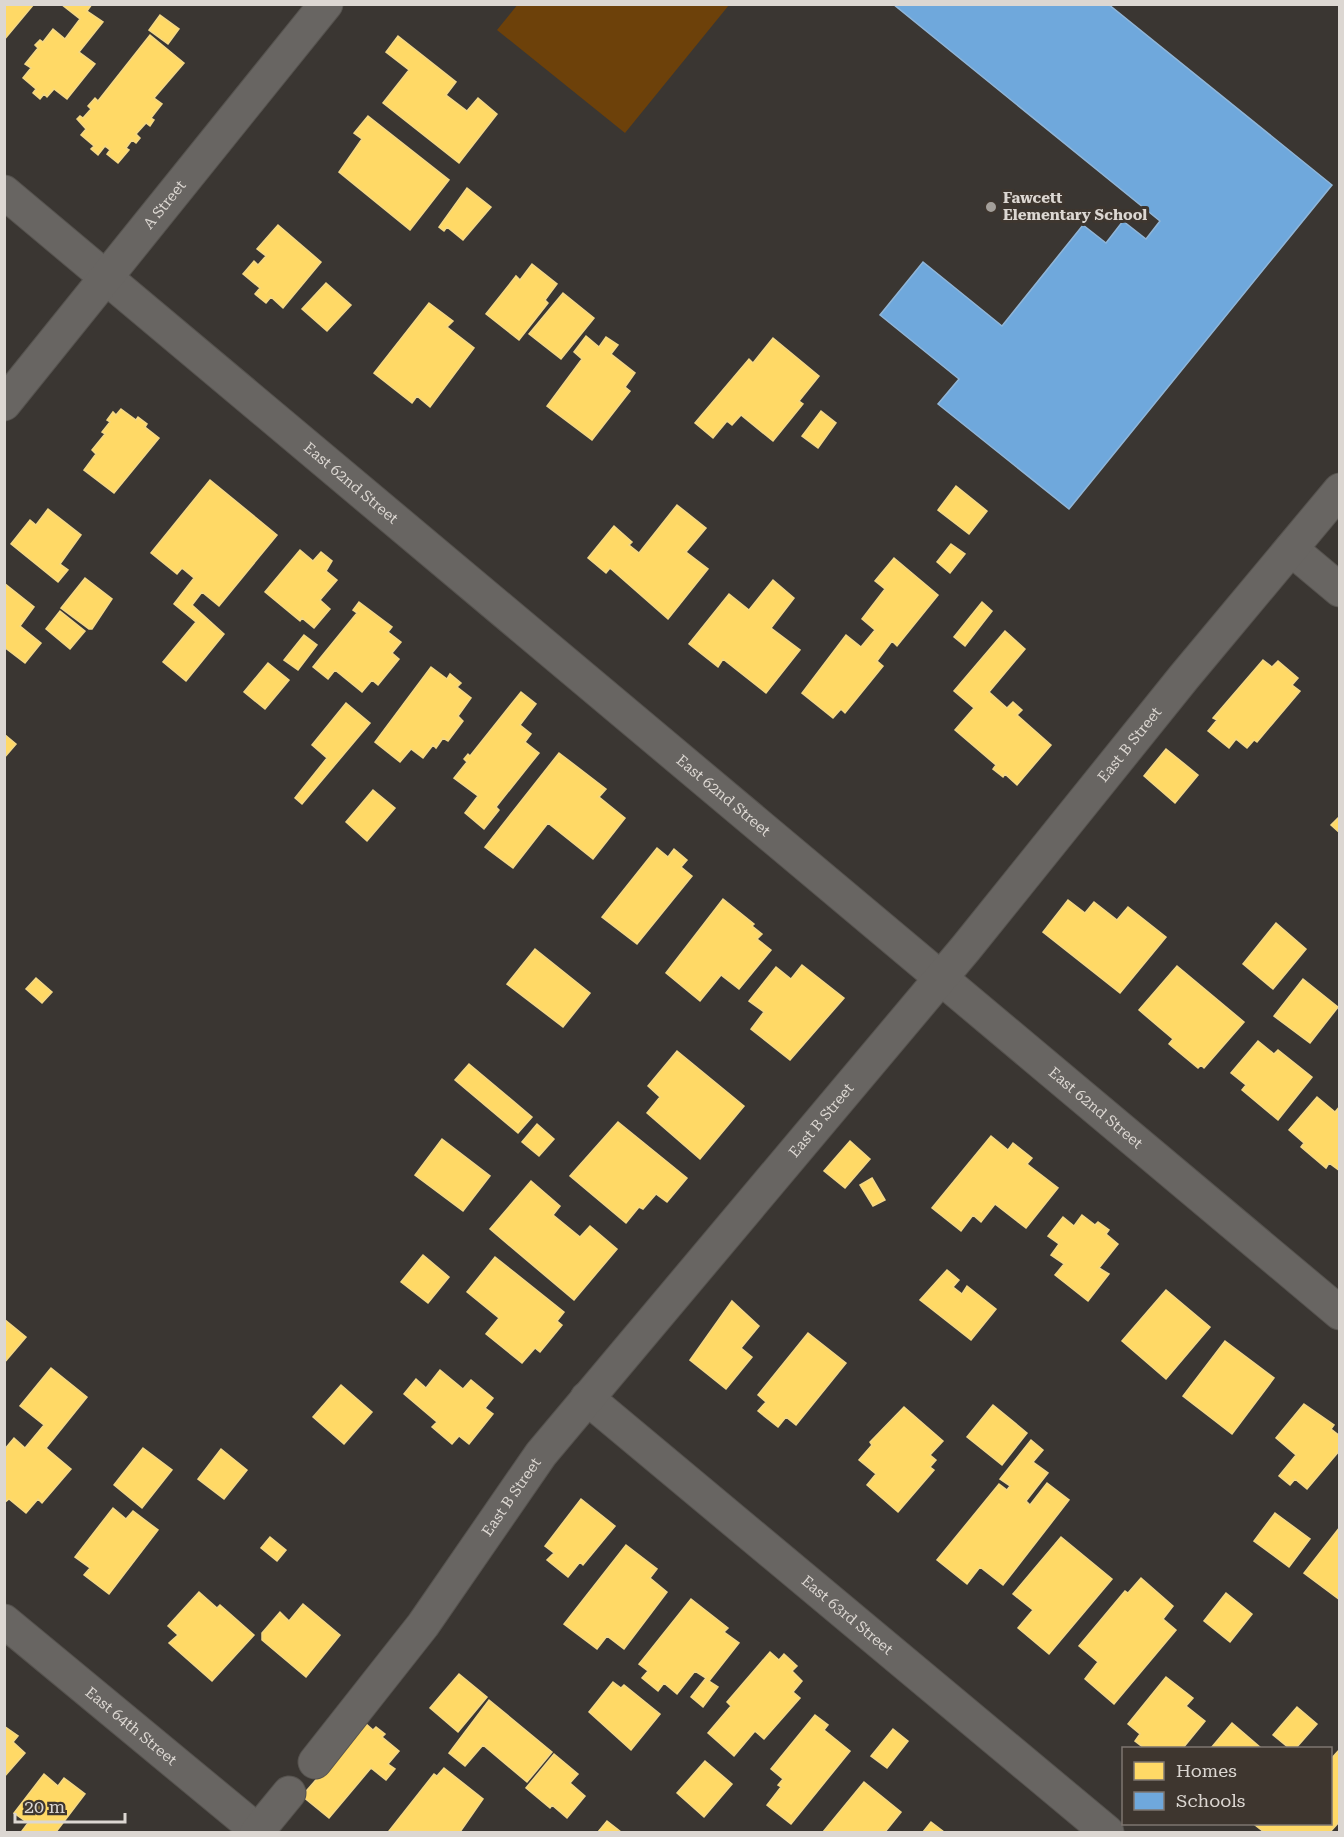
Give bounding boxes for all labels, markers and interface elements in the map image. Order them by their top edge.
street label: A Street [140,176,190,233]
place label: Fawcett Elementary School [1003,189,1147,224]
marker: Fawcett Elementary School [984,200,998,214]
street label: East 62nd Street [300,439,402,528]
street label: East B Street [1094,703,1165,786]
street label: East 62nd Street [673,751,774,840]
street label: East 62nd Street [1045,1063,1147,1153]
street label: East B Street [785,1079,858,1161]
street label: East B Street [478,1454,545,1540]
street label: East 63rd Street [798,1572,897,1659]
street label: East 64th Street [82,1683,181,1770]
legend [1122,1747,1332,1825]
text: Homes [1176,1760,1237,1781]
scale bar [15,1786,124,1824]
text: Schools [1176,1790,1245,1811]
text: 20 m [24,1796,65,1817]

